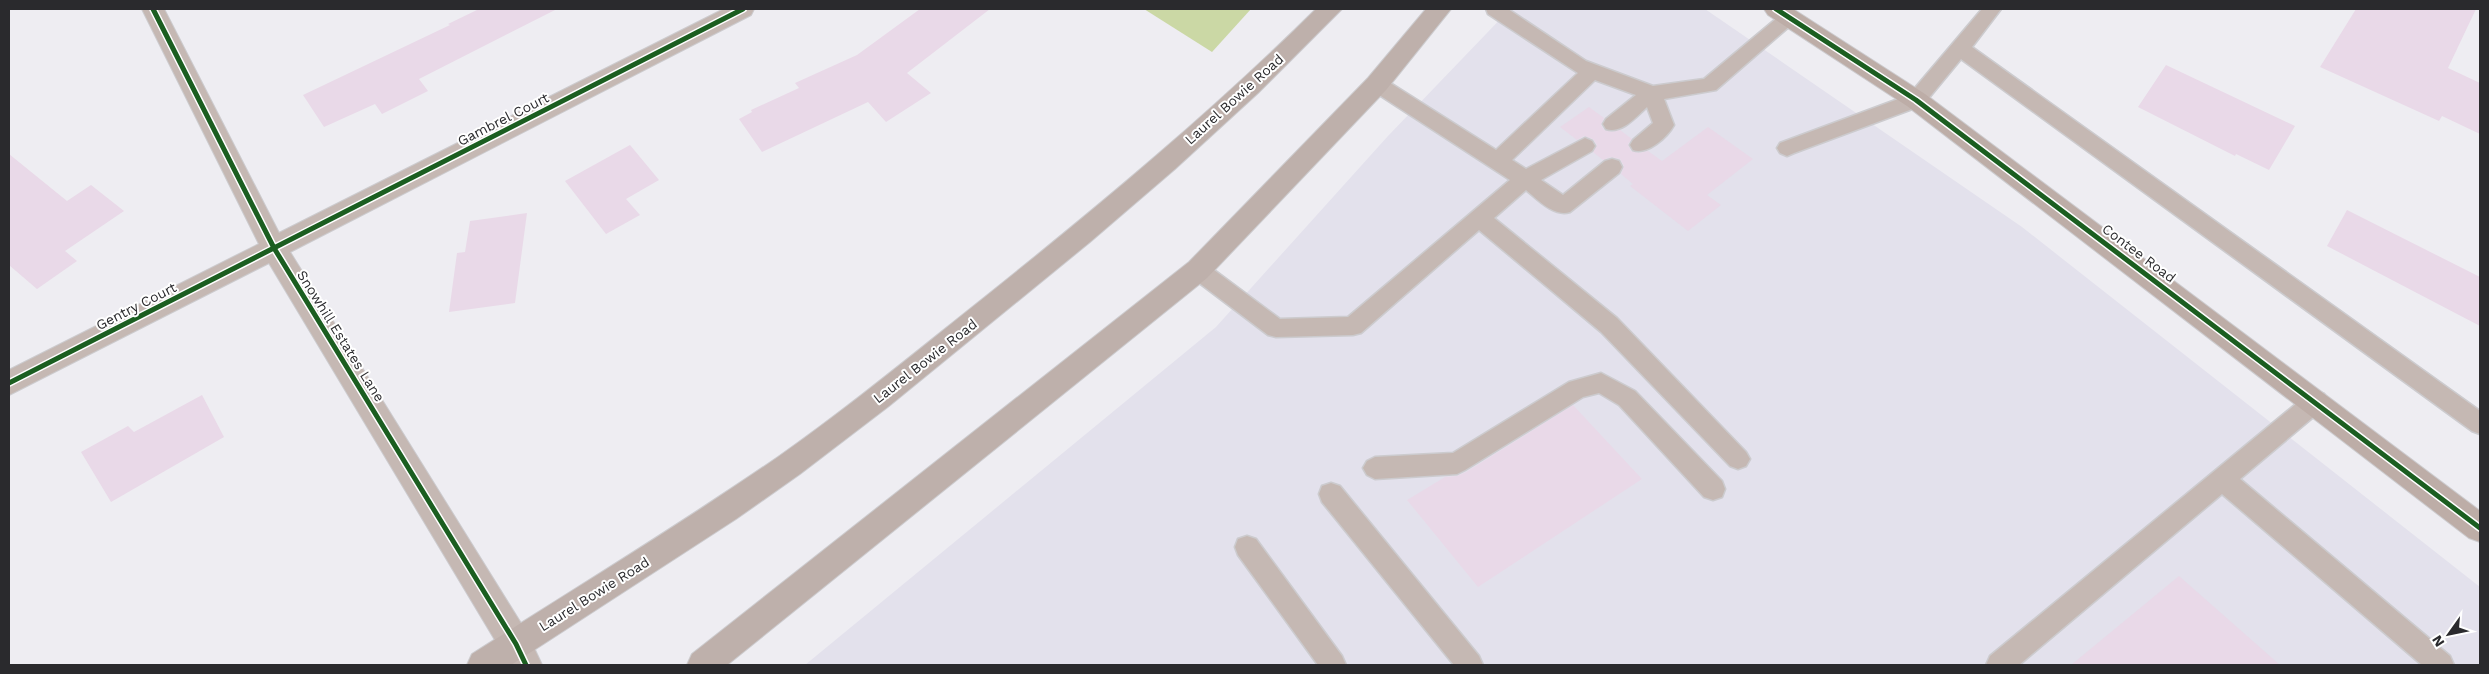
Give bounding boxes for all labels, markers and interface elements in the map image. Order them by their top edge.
street label: Laurel Bowie Road [1182,51,1286,147]
street label: Gambrel Court [455,89,551,149]
street label: Contee Road [2099,220,2179,286]
street label: Snowhill Estates Lane [294,267,388,405]
street label: Gentry Court [93,279,179,333]
street label: Laurel Bowie Road [870,316,980,406]
street label: Laurel Bowie Road [536,554,652,634]
north arrow [2424,609,2474,659]
text: N [2429,632,2448,650]

